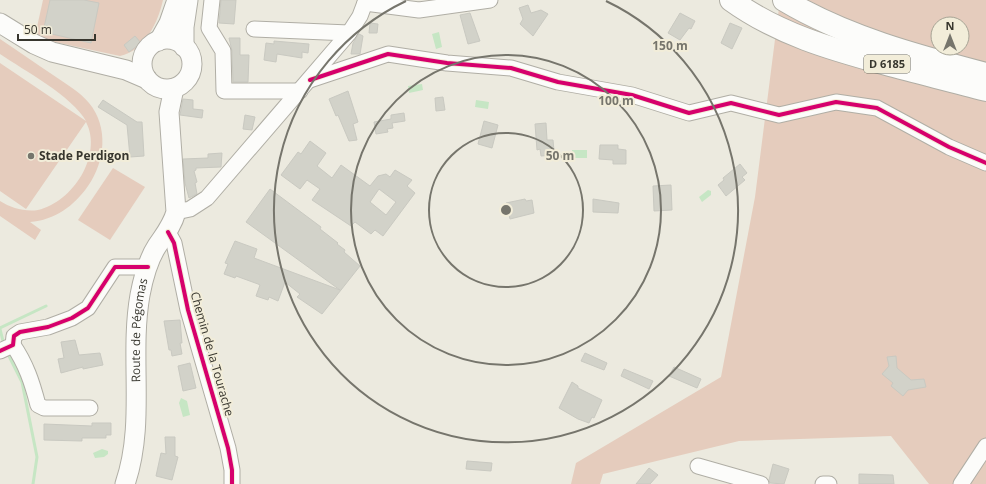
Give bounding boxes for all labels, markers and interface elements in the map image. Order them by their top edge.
scale bar [18,16,95,42]
north arrow [930,16,970,56]
text: N [946,18,954,33]
text: 50 m [24,21,52,38]
text: 150 m [652,37,688,54]
road number: D 6185 [864,55,910,73]
text: 100 m [598,92,634,109]
place label: Stade Perdigon [39,147,129,164]
text: 50 m [546,147,574,164]
marker: Stade Perdigon [26,151,36,161]
centre of rings [499,203,513,217]
street label: Route de Pégomas [127,276,152,383]
street label: Chemin de la Tourache [187,290,238,418]

